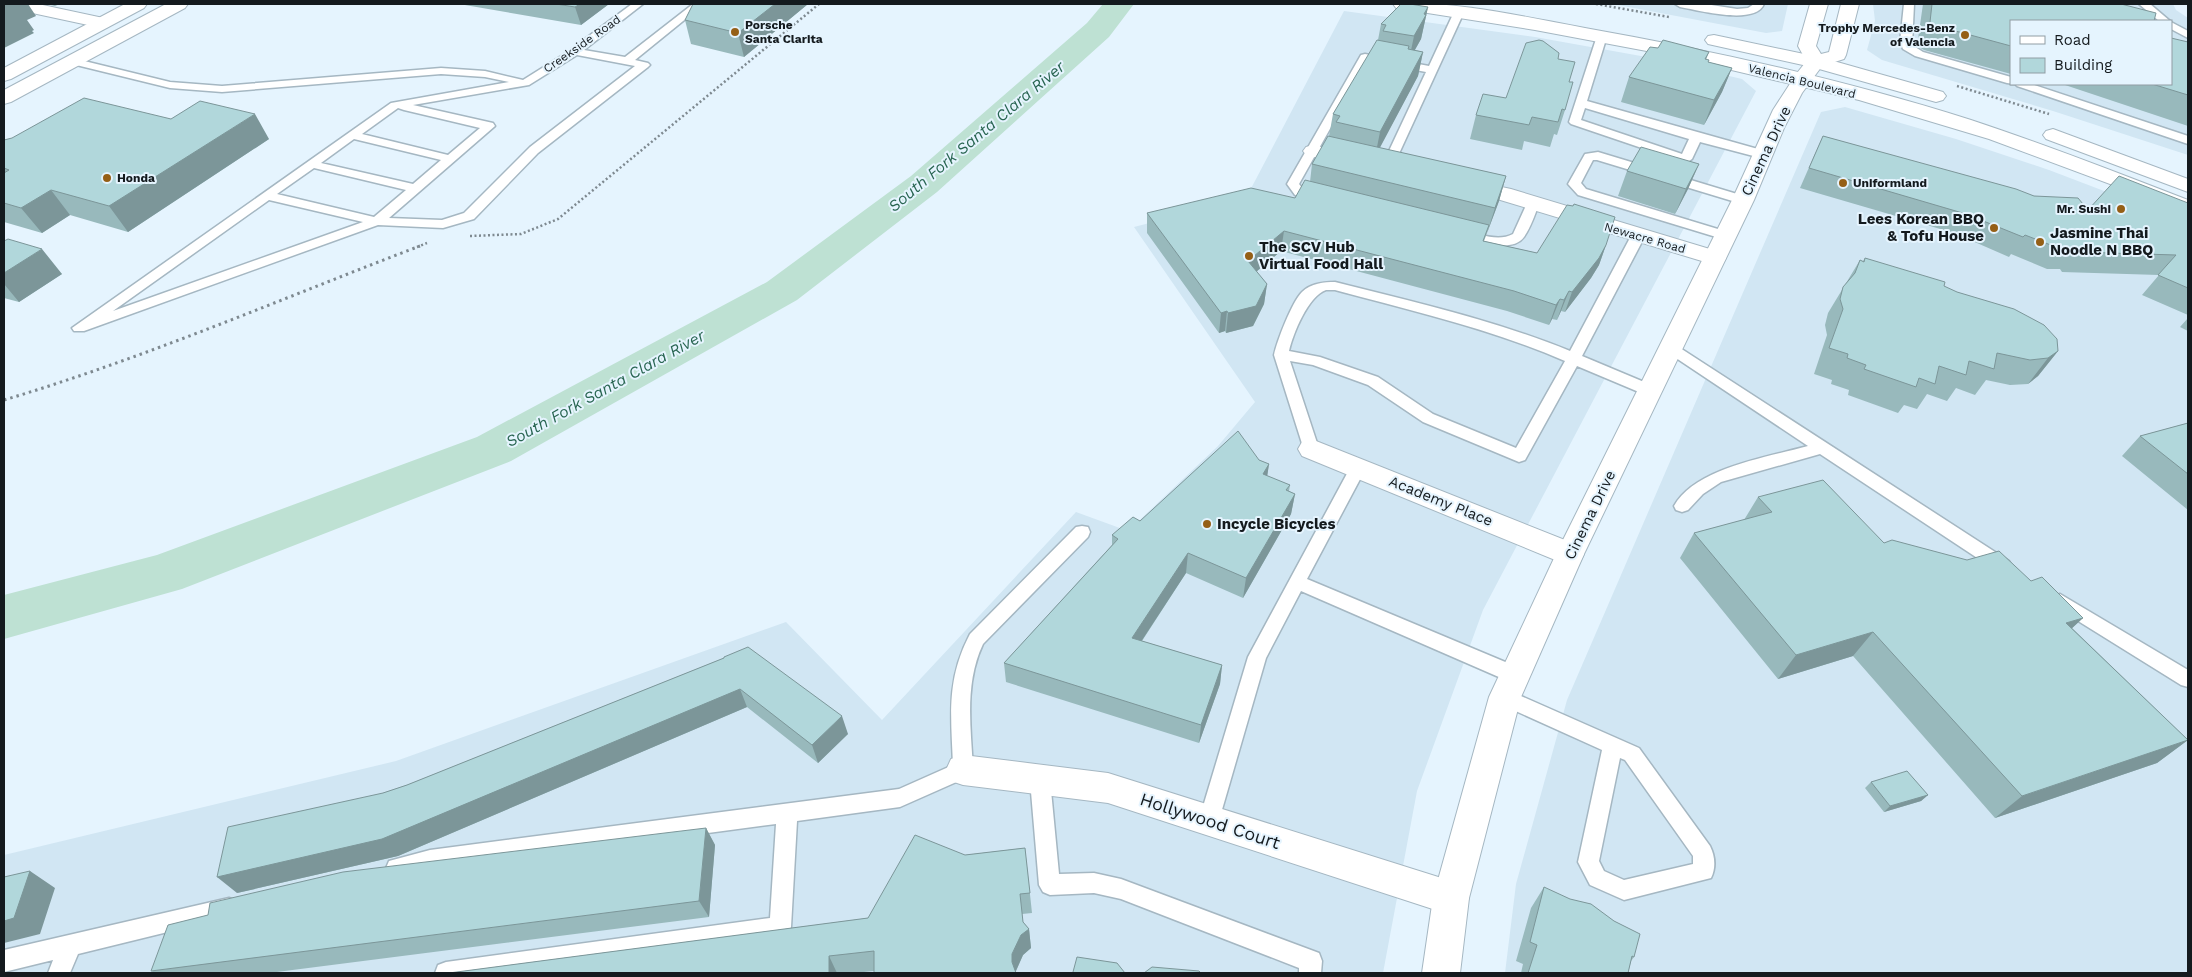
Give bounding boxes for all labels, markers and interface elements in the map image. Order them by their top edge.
street label: Creekside Road [541,12,623,76]
place label: Porsche Santa Clarita [745,18,823,46]
legend [2010,20,2172,85]
place label: Trophy Mercedes-Benz of Valencia [1818,21,1955,49]
marker: Porsche Santa Clarita [729,26,741,38]
marker: Trophy Mercedes-Benz of Valencia [1959,29,1971,41]
text: Road [2054,31,2091,49]
text: Building [2054,56,2112,74]
water label: South Fork Santa Clara River [884,57,1069,216]
street label: Valencia Boulevard [1747,61,1857,101]
street label: Cinema Drive [1737,103,1795,199]
place label: Honda [117,171,155,185]
marker: Honda [101,172,113,184]
place label: Uniformland [1853,176,1927,190]
marker: Uniformland [1837,177,1849,189]
place label: Mr. Sushi [2056,202,2111,216]
marker: Mr. Sushi [2115,203,2127,215]
place label: Lees Korean BBQ & Tofu House [1858,210,1984,245]
street label: Newacre Road [1603,220,1687,256]
marker: Lees Korean BBQ & Tofu House [1988,222,2000,234]
place label: Jasmine Thai Noodle N BBQ [2050,224,2153,259]
marker: Jasmine Thai Noodle N BBQ [2034,236,2046,248]
place label: The SCV Hub Virtual Food Hall [1259,238,1383,273]
marker: The SCV Hub Virtual Food Hall [1243,250,1255,262]
water label: South Fork Santa Clara River [503,325,709,451]
street label: Cinema Drive [1561,467,1619,563]
street label: Academy Place [1386,472,1496,530]
place label: Incycle Bicycles [1217,515,1336,533]
marker: Incycle Bicycles [1201,518,1213,530]
street label: Hollywood Court [1137,788,1283,853]

